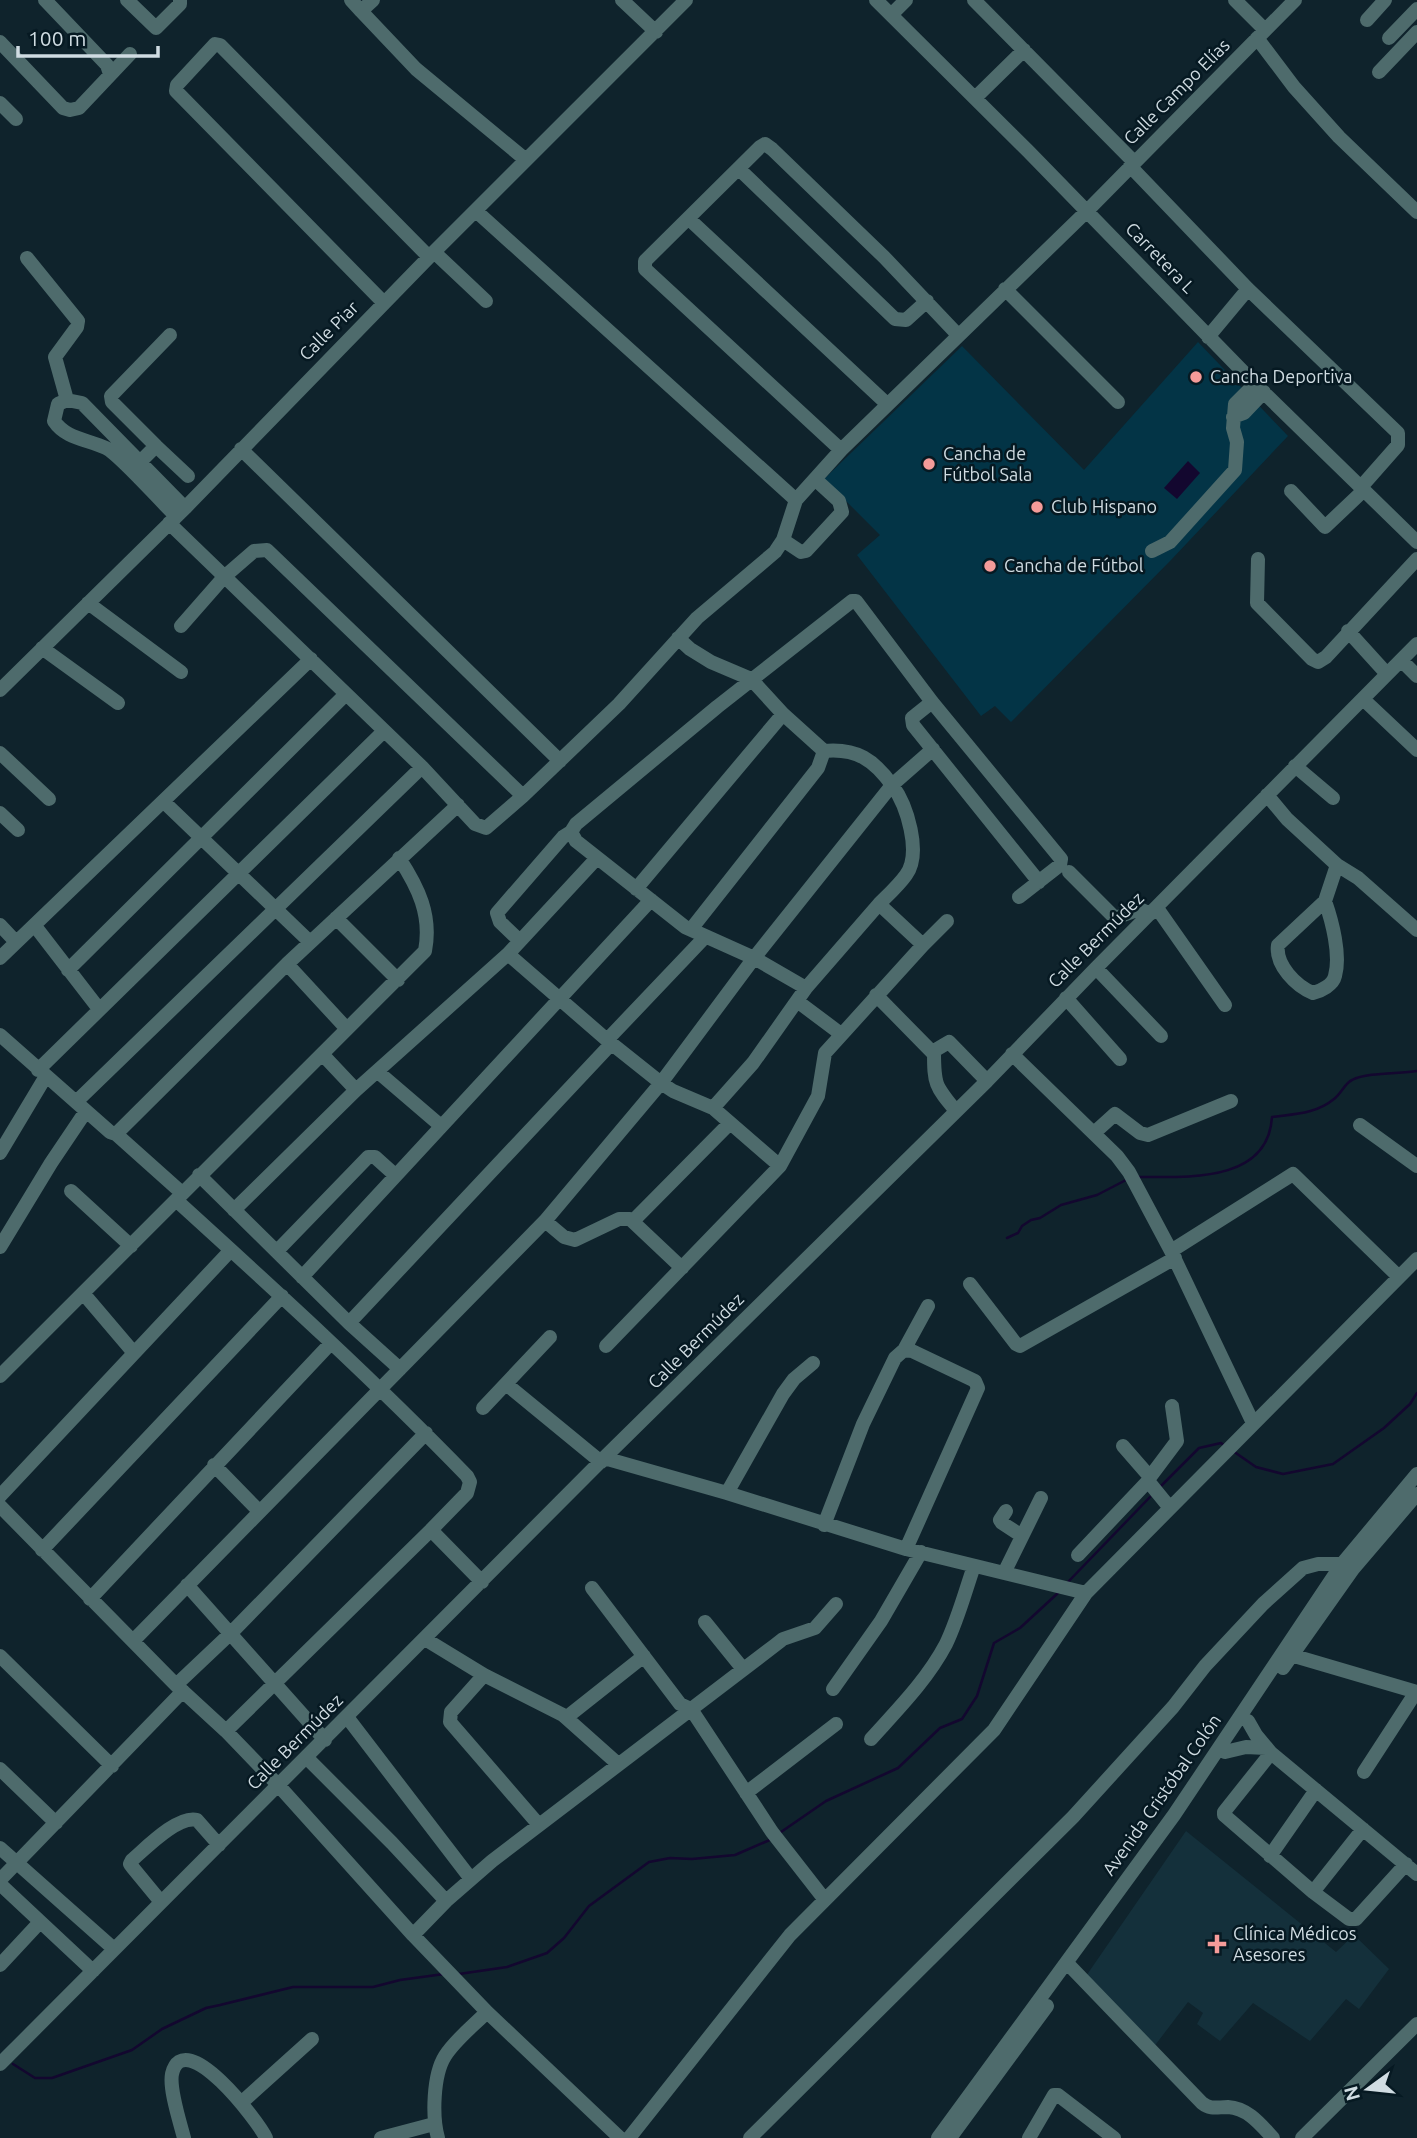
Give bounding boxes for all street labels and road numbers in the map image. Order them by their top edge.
street label: Calle Campo Elías [1119,34,1233,148]
street label: Carretera L [1122,218,1199,297]
street label: Calle Piar [295,297,362,364]
street label: Calle Bermúdez [1043,887,1147,991]
street label: Calle Bermúdez [643,1288,747,1392]
street label: Calle Bermúdez [242,1689,346,1793]
street label: Avenida Cristóbal Colón [1098,1710,1224,1879]

